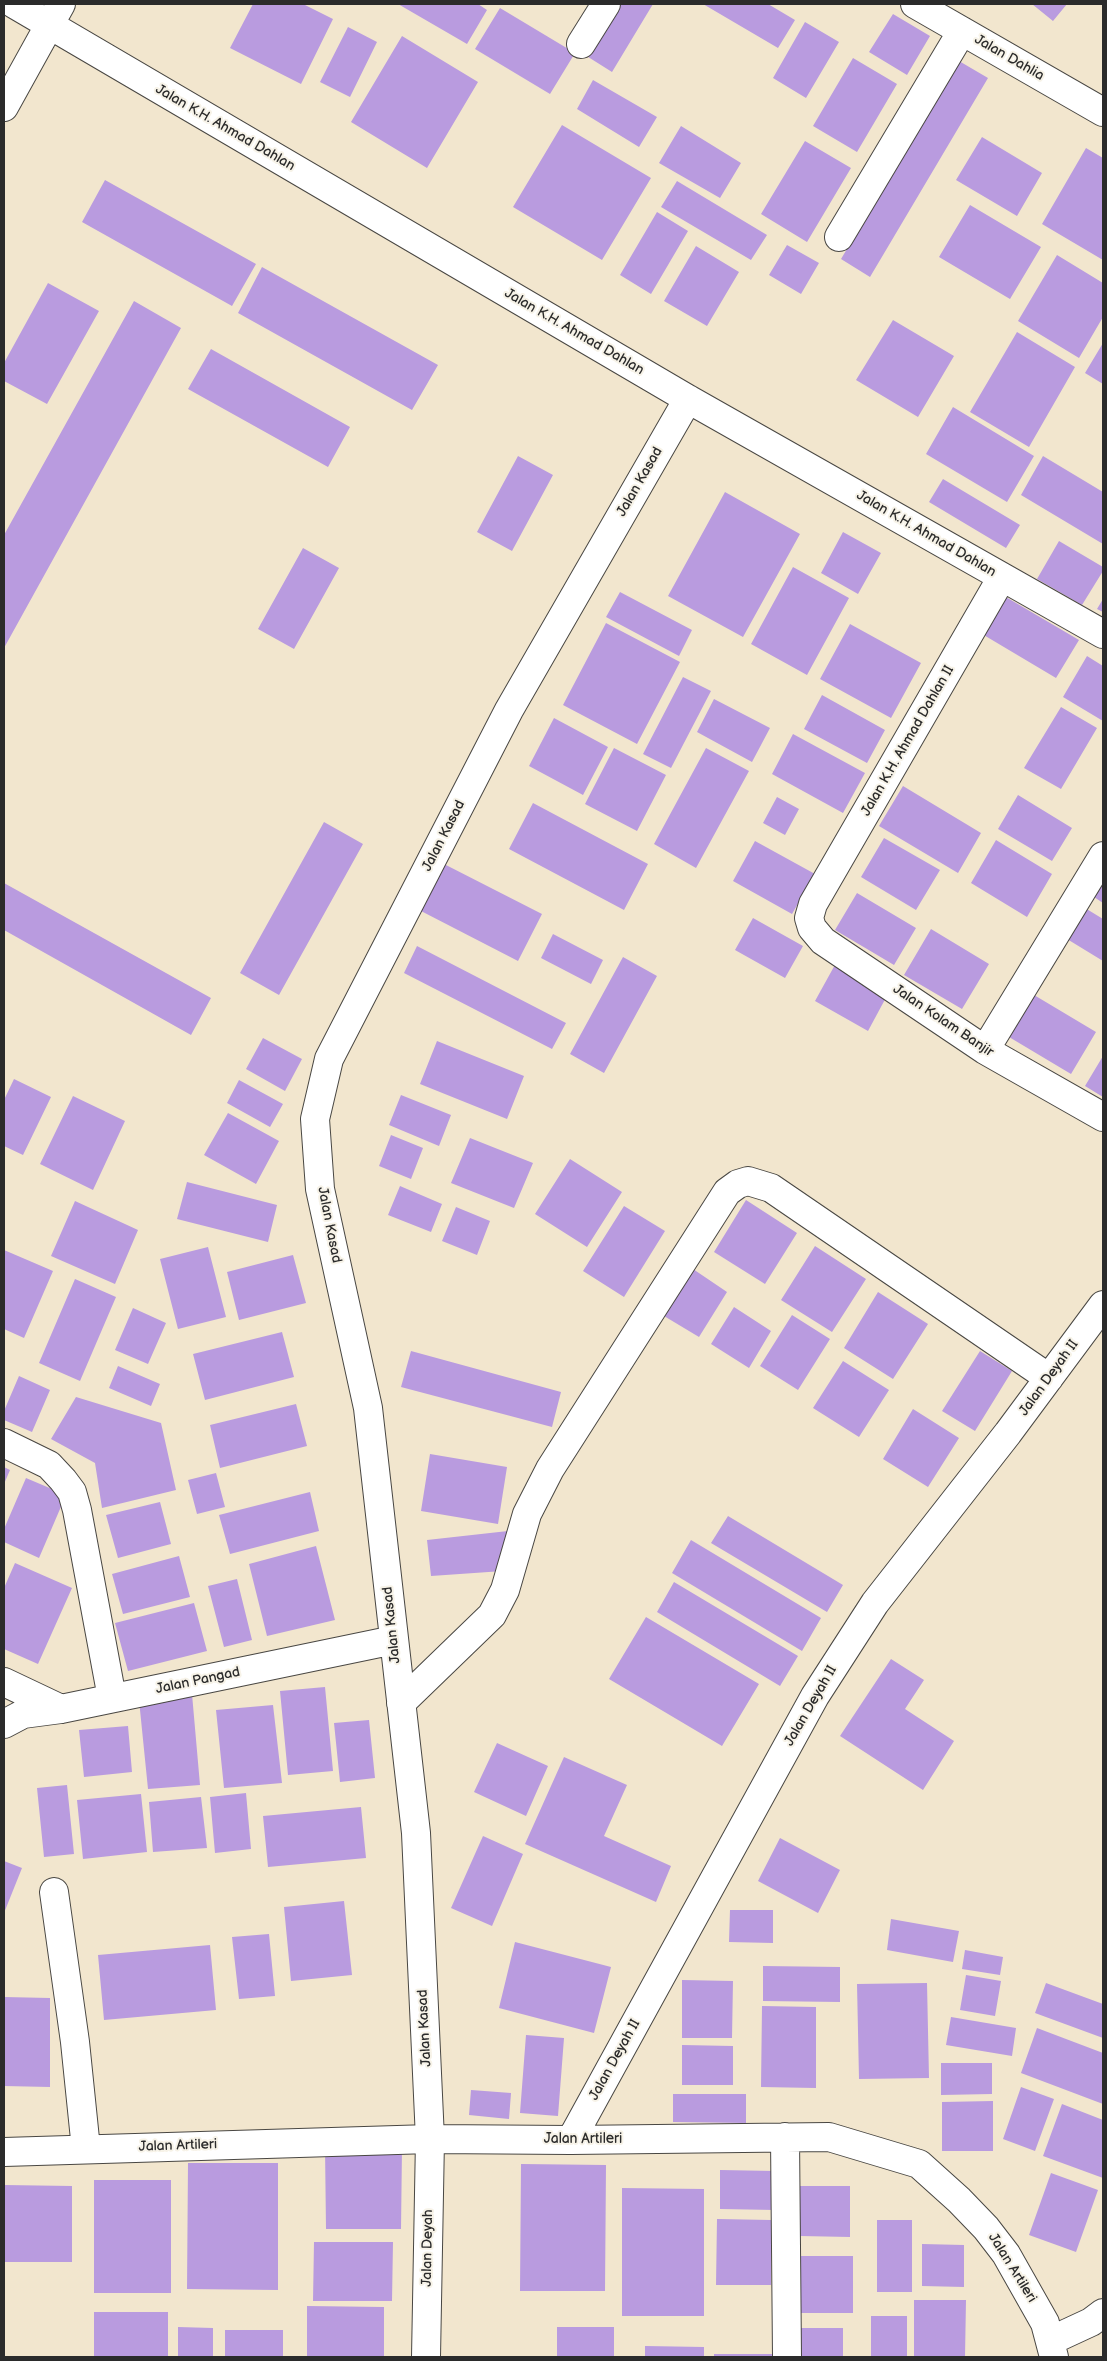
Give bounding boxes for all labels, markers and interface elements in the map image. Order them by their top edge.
street label: Jalan Dahlia [971,31,1047,85]
street label: Jalan K.H. Ahmad Dahlan [152,81,298,175]
street label: Jalan K.H. Ahmad Dahlan [501,285,647,379]
street label: Jalan Kasad [613,444,667,520]
street label: Jalan K.H. Ahmad Dahlan [853,487,999,581]
street label: Jalan K.H. Ahmad Dahlan II [858,663,958,819]
street label: Jalan Kasad [419,798,469,874]
street label: Jalan Kolam Banjir [889,981,997,1061]
street label: Jalan Kasad [313,1185,345,1265]
street label: Jalan Deyah II [1016,1337,1082,1419]
street label: Jalan Kasad [380,1586,404,1664]
street label: Jalan Deyah II [781,1663,841,1749]
street label: Jalan Pangad [154,1664,242,1698]
street label: Jalan Kasad [415,1989,435,2067]
street label: Jalan Deyah II [586,2017,644,2103]
street label: Jalan Artileri [544,2131,622,2147]
street label: Jalan Artileri [138,2136,218,2156]
street label: Jalan Deyah [419,2209,437,2287]
street label: Jalan Artileri [984,2230,1040,2306]

